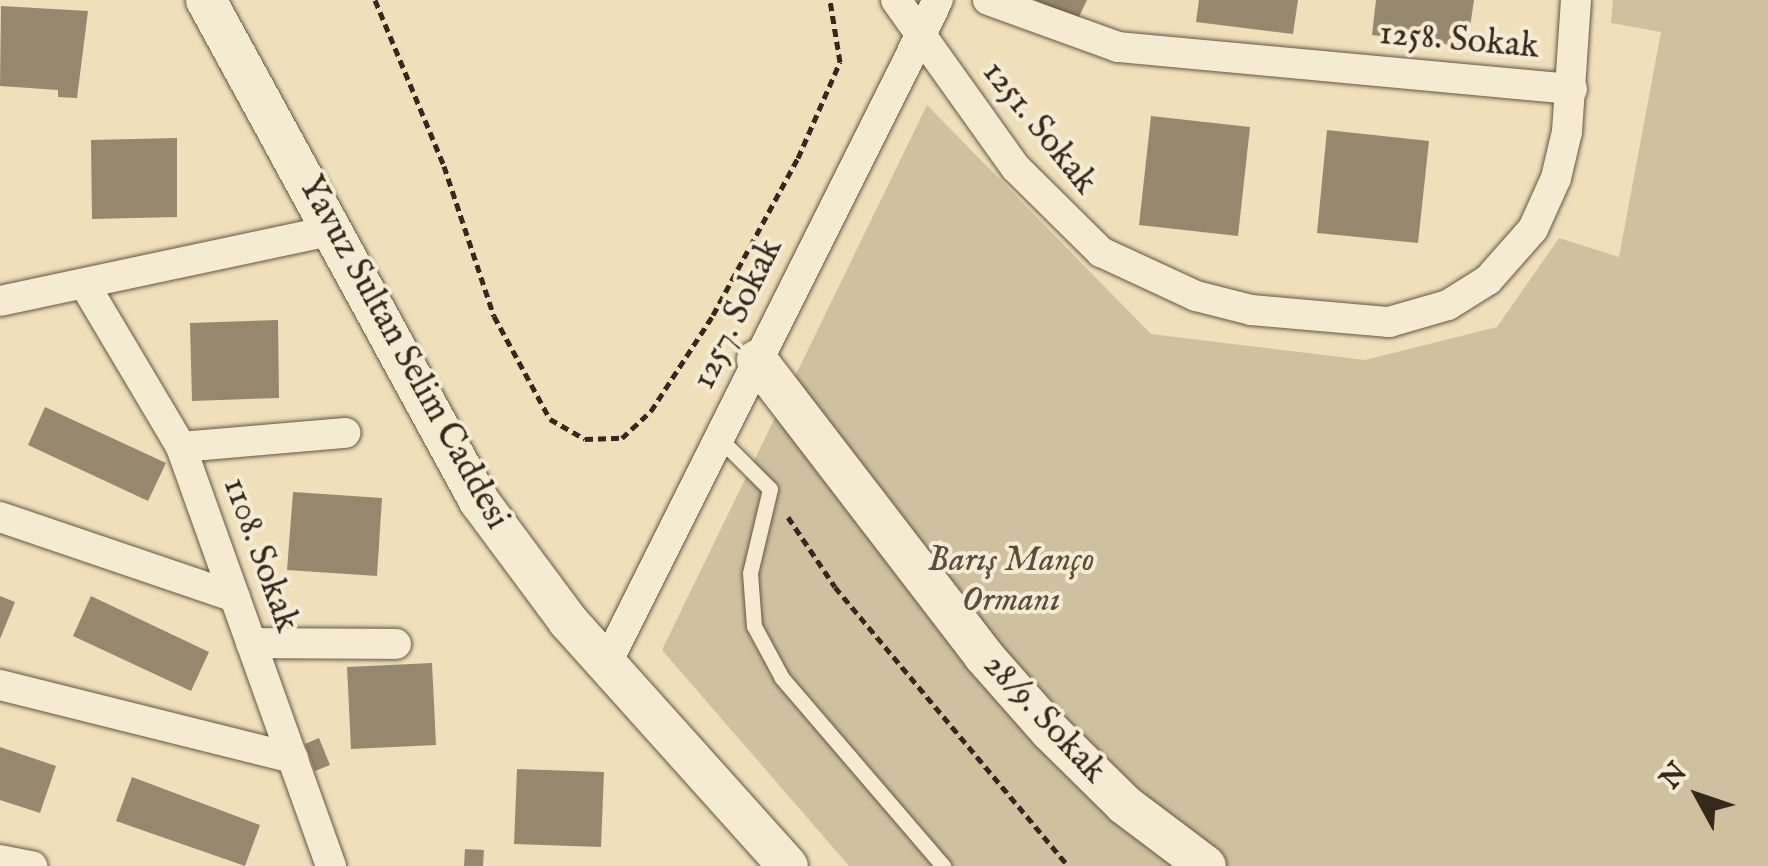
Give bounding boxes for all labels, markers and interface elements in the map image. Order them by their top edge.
street label: 1258. Sokak [1377,13,1541,69]
street label: 1251. Sokak [973,53,1105,203]
street label: Yavuz Sultan Selim Caddesi [288,169,518,537]
street label: 1257. Sokak [683,232,793,396]
street label: 1108. Sokak [213,472,307,638]
park label: Barış Manço Ormanı [927,540,1095,622]
street label: 28/9. Sokak [973,646,1115,792]
north arrow [1648,746,1748,846]
text: N [1653,756,1696,797]

